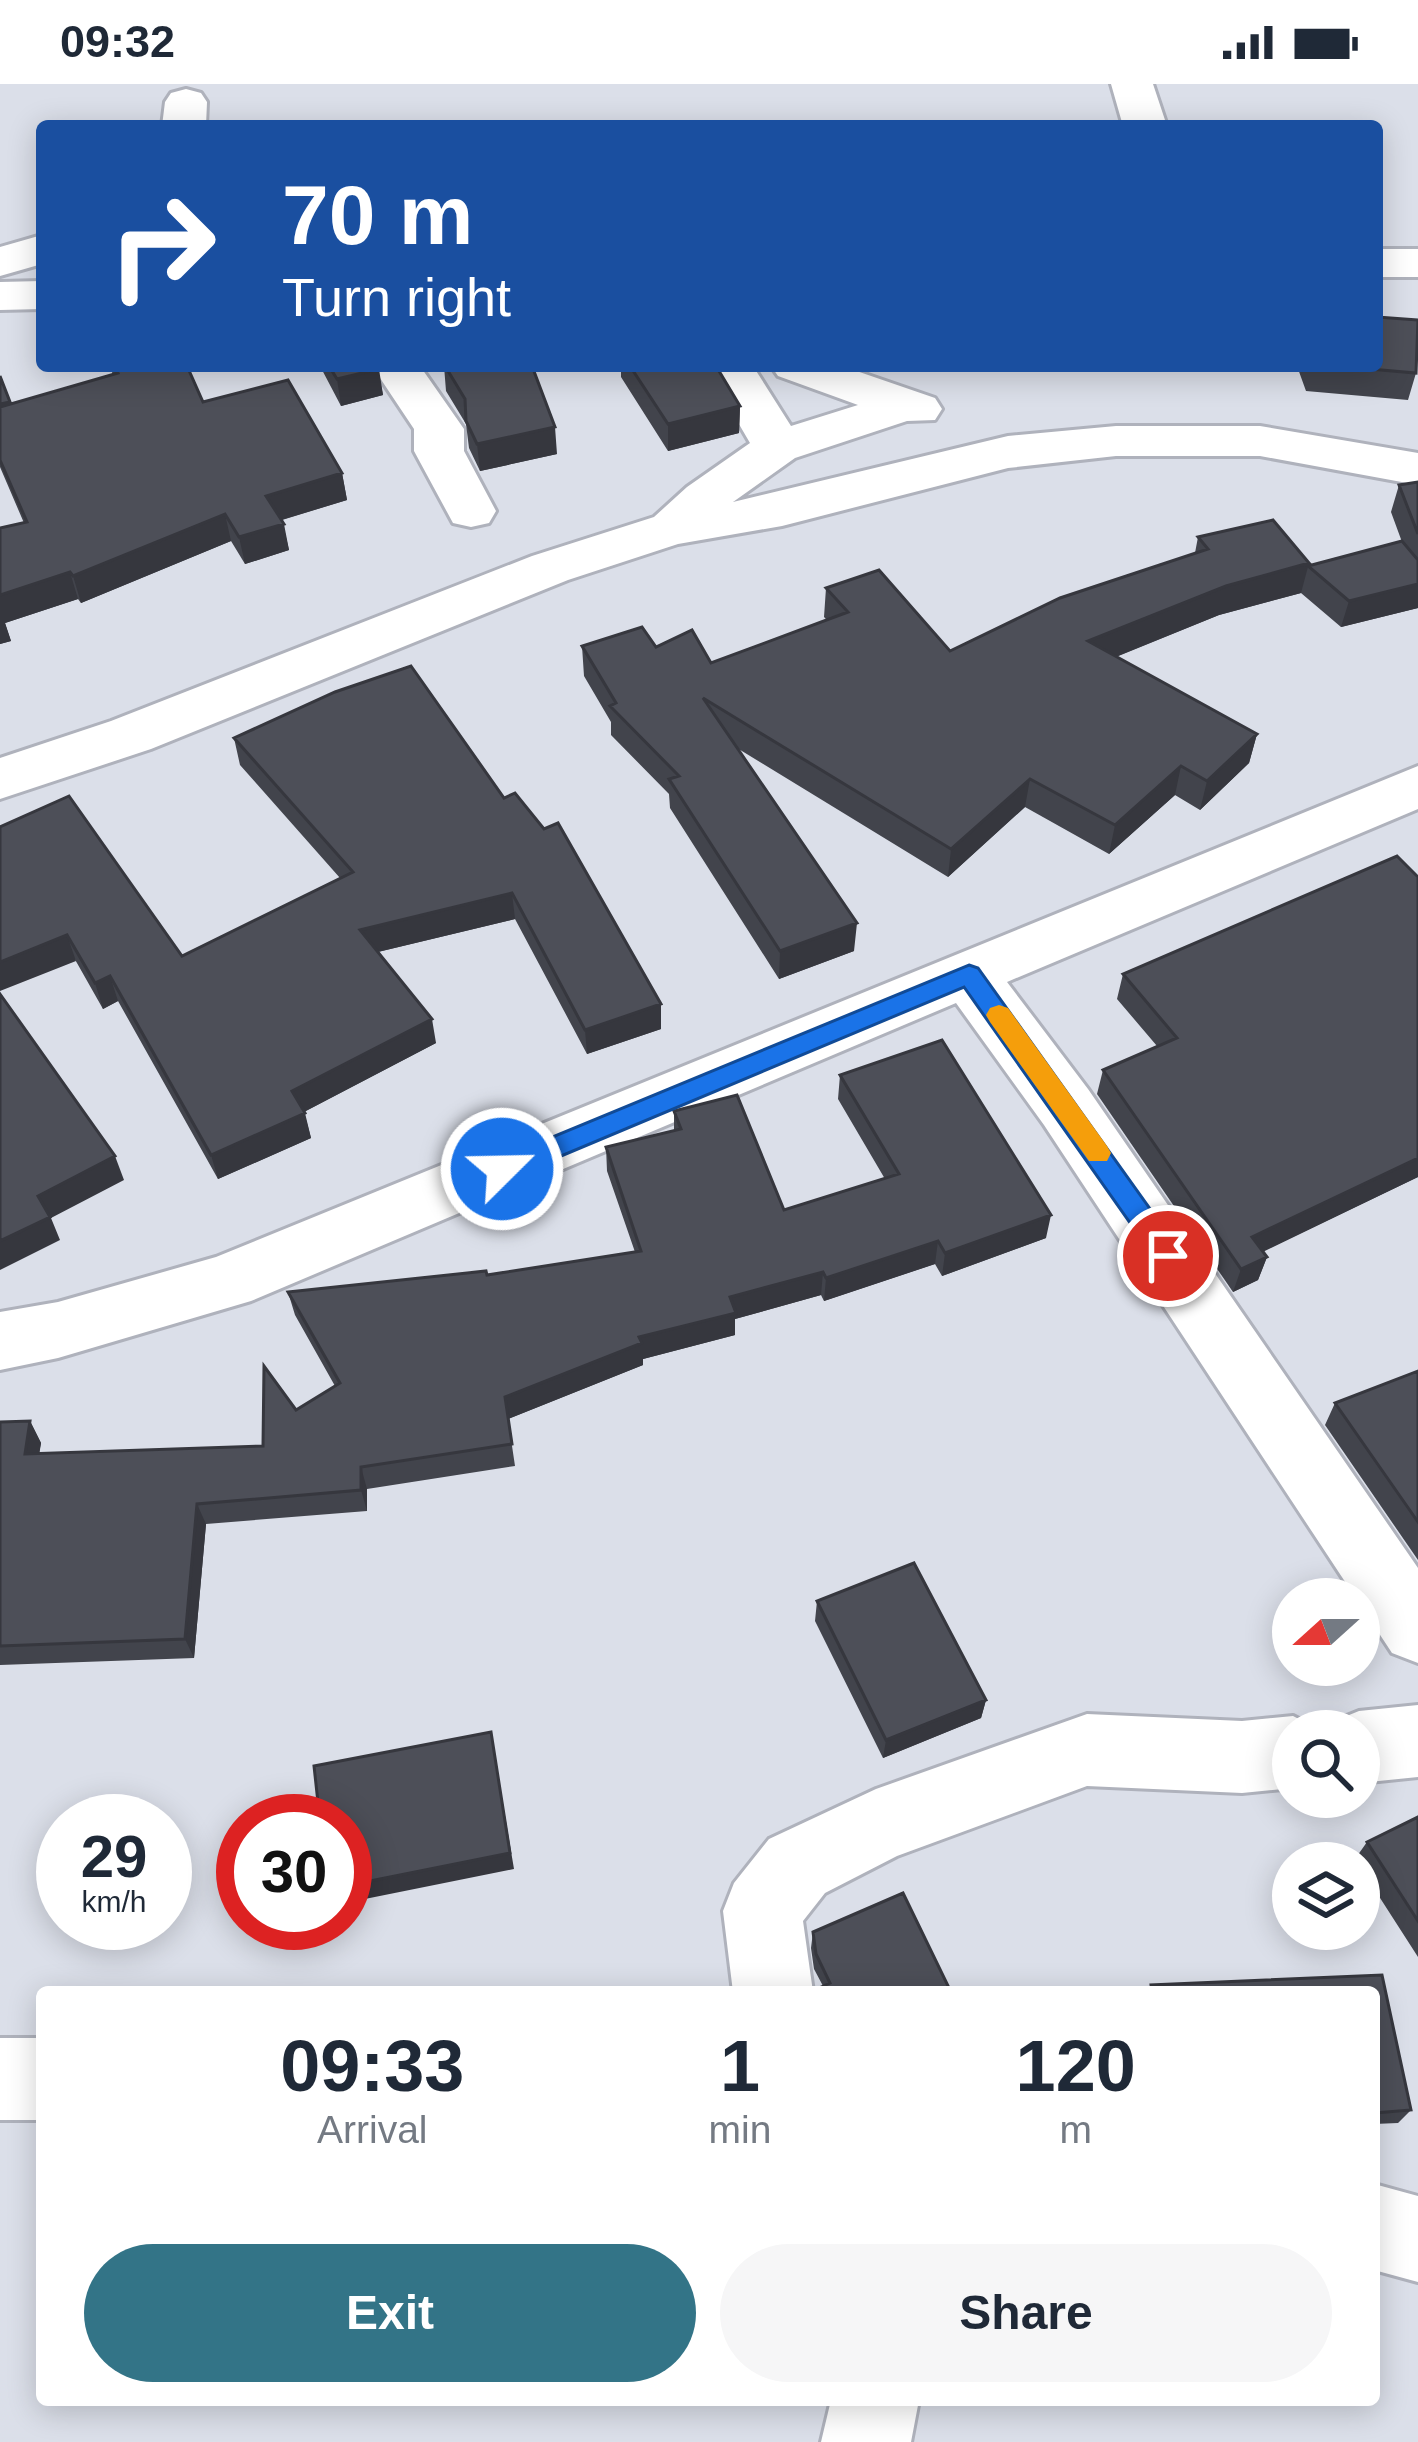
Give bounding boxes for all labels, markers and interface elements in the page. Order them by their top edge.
text: 09:32 [60,16,175,67]
icon: right [84,168,240,324]
text: 70 m [282,168,473,262]
text: Turn right [282,267,511,327]
position arrow [439,1106,565,1232]
pin [1117,1205,1219,1307]
icon: arrive [1135,1223,1201,1289]
north arrow [1272,1578,1380,1686]
map controls [1272,1578,1380,1950]
button: search [1272,1710,1380,1818]
speed limit sign: 30 [216,1794,372,1950]
text: 29 [81,1823,147,1890]
button: layers [1272,1842,1380,1950]
text: km/h [81,1885,147,1918]
text: 09:33 [280,2026,464,2106]
text: 1 [720,2026,760,2106]
text: 120 [1016,2026,1136,2106]
text: Arrival [317,2108,428,2151]
text: min [709,2108,771,2151]
text: m [1059,2108,1092,2151]
button: Exit [84,2244,696,2382]
button: Share [720,2244,1332,2382]

